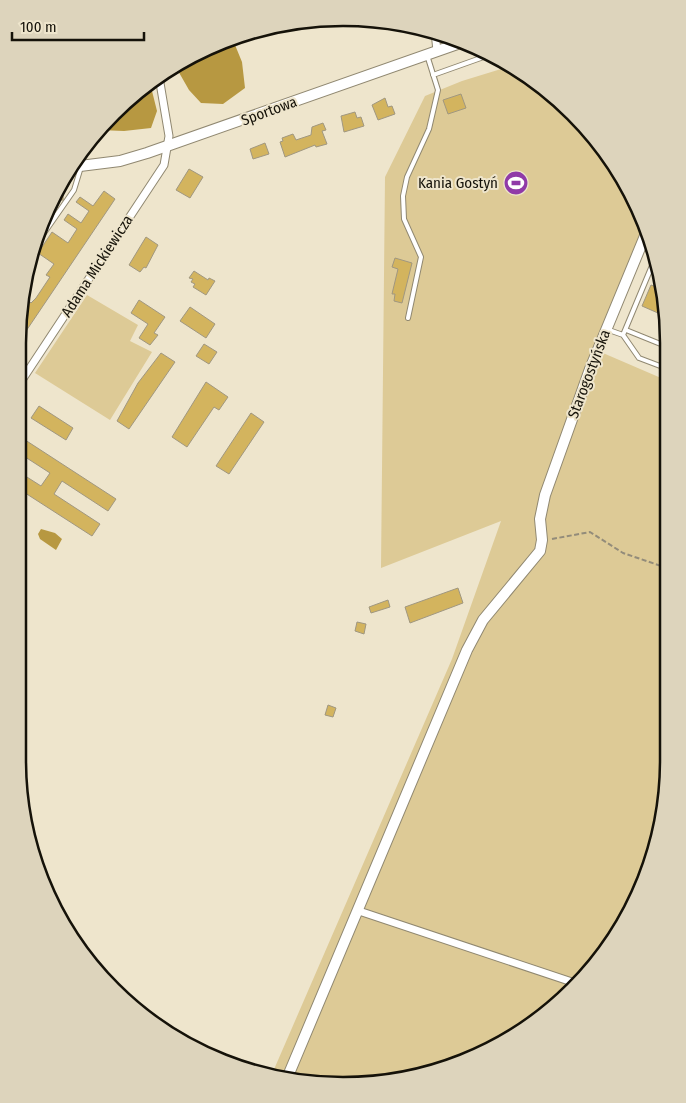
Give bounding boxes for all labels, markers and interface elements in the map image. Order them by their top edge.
scale bar [12,10,145,42]
text: 100 m [20,18,57,36]
street label: Sportowa [239,93,299,129]
sports icon: Kania Gostyń [503,170,529,196]
place label: Kania Gostyń [418,174,498,192]
street label: Adama Mickiewicza [57,212,137,320]
street label: Starogostyńska [564,327,614,421]

